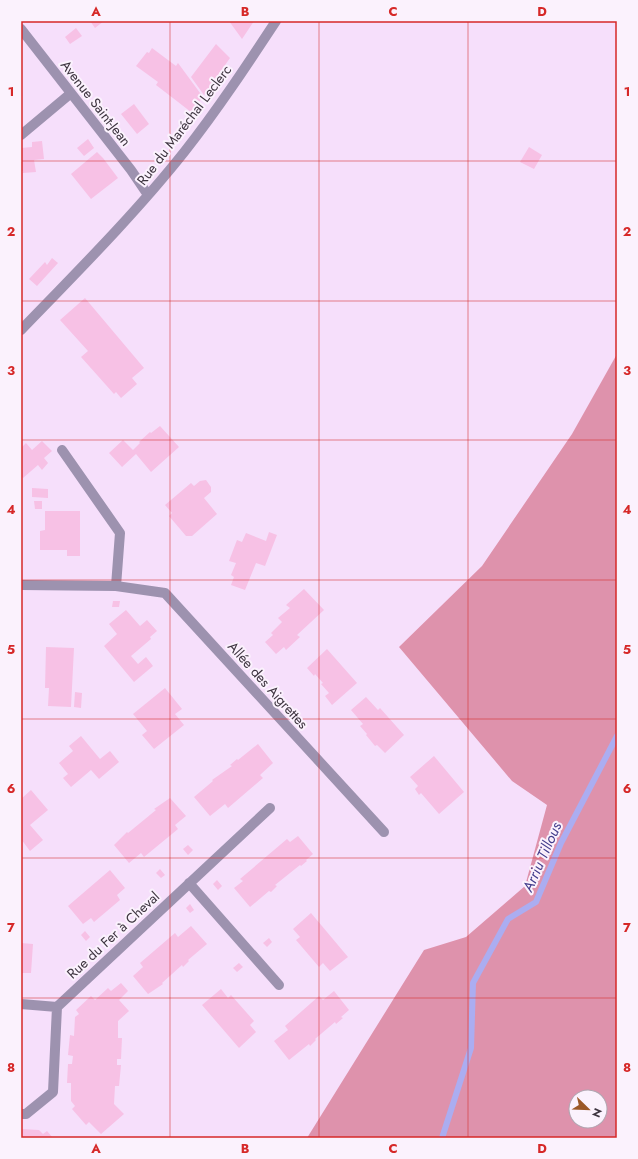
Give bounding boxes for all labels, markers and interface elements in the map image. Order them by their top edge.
text: A [90,2,101,21]
text: B [241,2,250,21]
text: C [388,2,398,21]
text: D [537,2,547,21]
street label: Avenue Saint-Jean [56,56,136,150]
street label: Rue du Maréchal Leclerc [132,61,236,189]
text: 1 [8,82,14,101]
text: 1 [624,82,630,101]
text: 2 [7,222,15,241]
text: 2 [623,222,631,241]
text: 3 [7,361,15,380]
text: 3 [623,361,631,380]
text: 4 [6,500,16,519]
text: 4 [622,500,632,519]
street label: Allée des Aigrettes [223,637,313,733]
text: 5 [7,640,15,659]
text: 5 [623,640,631,659]
text: 6 [7,779,16,798]
text: 6 [623,779,632,798]
water label: Arriu Tillous [516,819,567,896]
street label: Rue du Fer à Cheval [62,887,164,983]
text: 7 [7,918,15,937]
text: 7 [623,918,631,937]
text: 8 [7,1058,15,1077]
text: 8 [623,1058,631,1077]
north arrow [568,1089,608,1129]
text: N [588,1106,606,1120]
text: A [90,1139,101,1158]
text: B [241,1139,250,1158]
text: C [388,1139,398,1158]
text: D [537,1139,547,1158]

